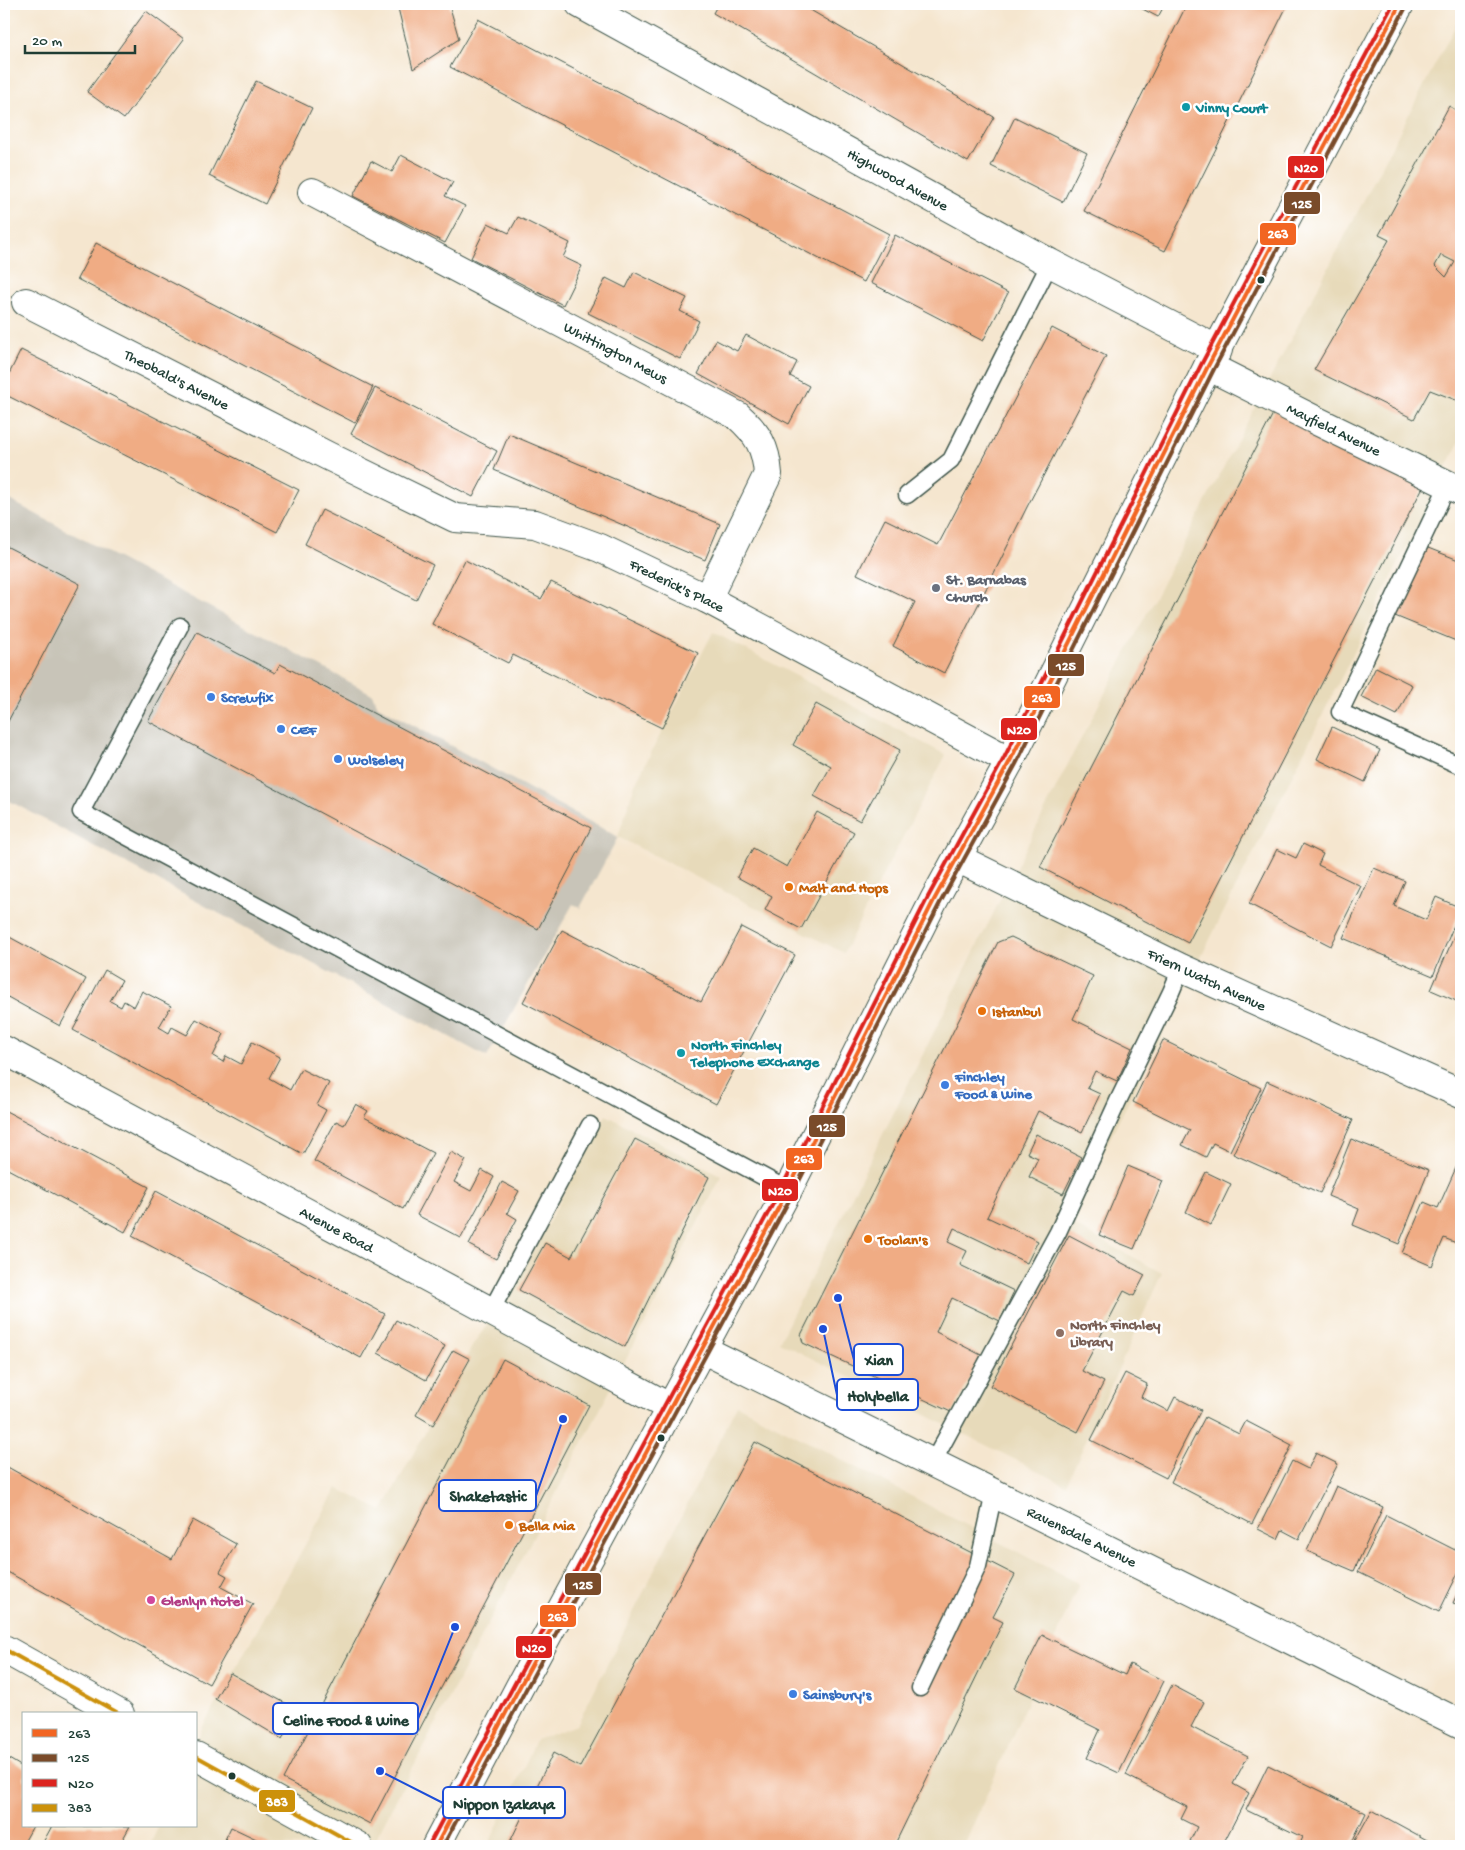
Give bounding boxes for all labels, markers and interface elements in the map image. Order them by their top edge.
scale bar [25,22,135,54]
text: 20 m [32,33,62,51]
place label: Vinny Court [1195,100,1269,118]
marker: Vinny Court [1180,101,1192,113]
street label: Highwood Avenue [843,145,951,216]
line badge: N20 [1287,155,1325,179]
text: N20 [1294,161,1318,178]
line badge: 125 [1283,191,1321,215]
text: 125 [1291,197,1313,214]
line badge: 263 [1259,222,1297,246]
text: 263 [1267,227,1289,244]
unlabelled marker [1256,275,1266,285]
street label: Whittington Mews [560,319,671,389]
street label: Theobald's Avenue [120,346,232,415]
street label: Mayfield Avenue [1283,400,1383,461]
street label: Frederick's Place [625,556,727,618]
place label: St. Barnabas Church [945,572,1027,607]
marker: St. Barnabas Church [930,582,942,594]
line badge: 125 [1047,653,1085,677]
text: 125 [1055,659,1077,676]
line badge: 263 [1023,685,1061,709]
place label: Screwfix [221,690,274,708]
marker: Screwfix [205,691,217,703]
text: 263 [1031,691,1053,708]
line badge: N20 [1000,717,1038,741]
place label: CEF [290,722,317,740]
marker: CEF [275,723,287,735]
text: N20 [1007,723,1031,740]
place label: Wolseley [347,752,404,770]
marker: Wolseley [332,753,344,765]
place label: Malt and Hops [799,880,889,898]
marker: Malt and Hops [783,881,795,893]
street label: Friern Watch Avenue [1143,945,1269,1016]
place label: Istanbul [992,1004,1042,1022]
marker: Istanbul [976,1005,988,1017]
place label: North Finchley Telephone Exchange [690,1037,821,1072]
marker: North Finchley Telephone Exchange [675,1047,687,1059]
place label: Finchley Food & Wine [954,1069,1033,1104]
marker: Finchley Food & Wine [939,1079,951,1091]
line badge: 125 [808,1114,846,1138]
text: 125 [816,1120,838,1137]
line badge: 263 [785,1147,823,1171]
text: 263 [793,1152,815,1169]
line badge: N20 [761,1178,799,1202]
text: N20 [768,1184,792,1201]
street label: Avenue Road [296,1204,377,1258]
place label: Toolan's [877,1232,929,1250]
marker: Toolan's [862,1233,874,1245]
place label: North Finchley Library [1070,1317,1161,1352]
marker: North Finchley Library [1054,1327,1066,1339]
callout: Xian [854,1344,903,1375]
text: Xian [864,1353,894,1372]
callout: Holybella [837,1379,918,1410]
text: Holybella [847,1389,910,1408]
unlabelled marker [656,1433,666,1443]
callout: Shaketastic [439,1480,536,1511]
text: Shaketastic [449,1489,528,1508]
street label: Ravensdale Avenue [1023,1503,1139,1572]
place label: Bella Mia [518,1518,576,1536]
marker: Bella Mia [503,1519,515,1531]
line badge: 125 [564,1572,602,1596]
text: 125 [572,1578,594,1595]
place label: Glenlyn Hotel [161,1593,244,1611]
marker: Glenlyn Hotel [145,1594,157,1606]
line badge: 263 [539,1604,577,1628]
text: 263 [547,1610,569,1627]
line badge: N20 [515,1635,553,1659]
text: N20 [522,1641,546,1658]
place label: Sainsbury's [803,1687,873,1705]
marker: Sainsbury's [787,1688,799,1700]
callout: Celine Food & Wine [273,1703,418,1734]
legend [22,1712,198,1828]
text: Celine Food & Wine [282,1713,410,1732]
text: 263 [68,1726,91,1744]
text: 125 [67,1750,89,1768]
unlabelled marker [227,1771,237,1781]
text: N20 [68,1776,94,1794]
callout: Nippon Izakaya [443,1787,565,1818]
line badge: 383 [258,1789,296,1813]
text: 383 [265,1795,288,1812]
text: Nippon Izakaya [453,1797,556,1816]
text: 383 [67,1800,92,1818]

